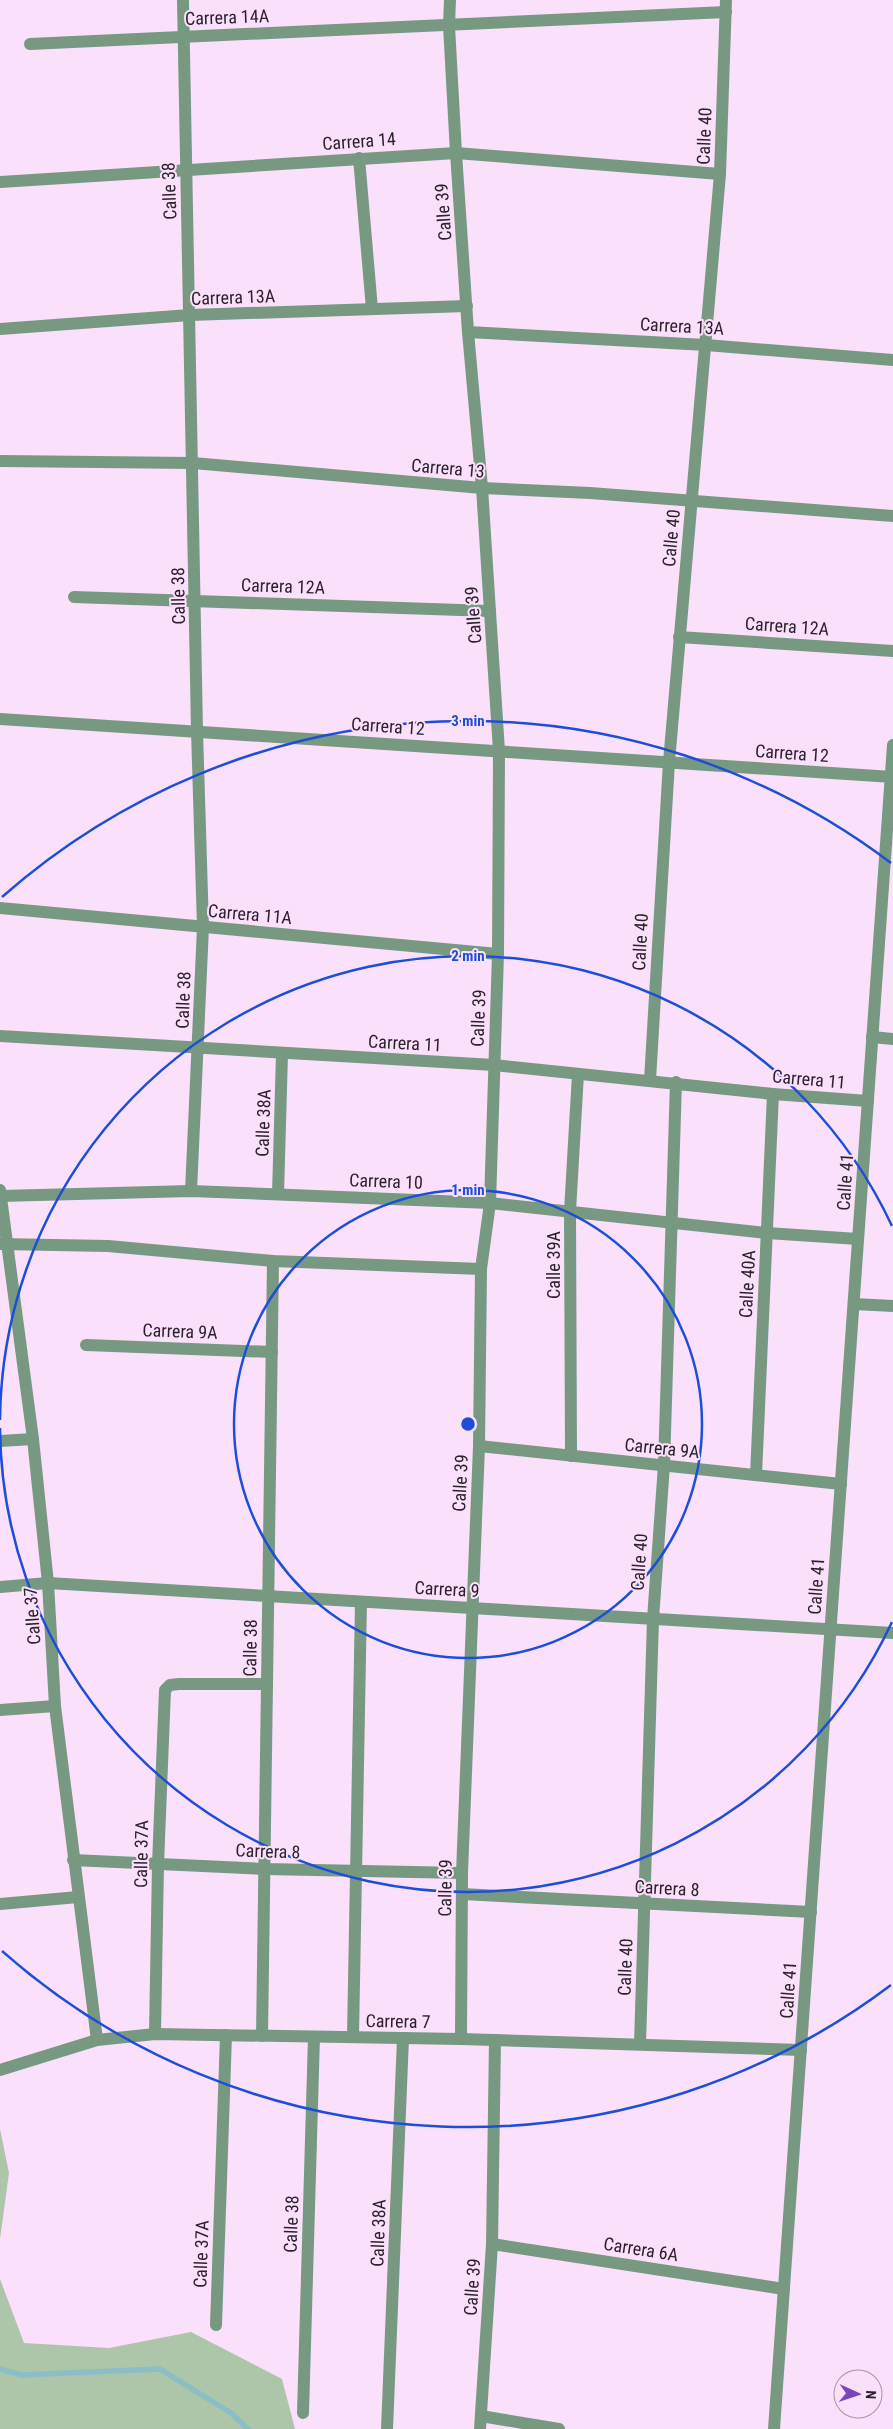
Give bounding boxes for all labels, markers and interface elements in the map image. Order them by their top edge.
street label: Carrera 14A [185,5,270,29]
street label: Calle 40 [693,107,715,165]
street label: Carrera 14 [321,128,397,154]
street label: Calle 38 [158,162,180,220]
street label: Calle 39 [431,183,455,241]
street label: Carrera 13A [191,285,276,309]
street label: Carrera 13A [639,313,725,339]
street label: Carrera 13 [410,454,486,482]
street label: Calle 40 [658,508,684,568]
street label: Calle 38 [167,567,189,625]
street label: Carrera 12A [241,574,326,598]
street label: Calle 39 [461,586,485,644]
street label: Carrera 12A [744,613,830,639]
text: 3 min [451,712,485,730]
street label: Carrera 12 [350,713,426,739]
street label: Carrera 12 [754,740,830,766]
street label: Carrera 11A [207,900,293,928]
street label: Calle 40 [628,913,652,971]
text: 2 min [451,947,485,965]
street label: Calle 38 [172,971,194,1029]
street label: Calle 39 [467,989,489,1047]
street label: Carrera 11 [368,1031,442,1055]
street label: Carrera 11 [771,1065,847,1093]
street label: Calle 38A [251,1088,275,1157]
street label: Calle 41 [833,1153,857,1211]
street label: Carrera 10 [349,1169,423,1193]
text: 1 min [451,1181,485,1199]
street label: Calle 39A [543,1230,564,1299]
street label: Calle 40A [735,1249,759,1318]
street label: Carrera 9A [142,1319,219,1343]
centre of rings [459,1415,477,1433]
street label: Carrera 9A [623,1434,701,1462]
street label: Calle 39 [448,1454,472,1512]
street label: Calle 40 [627,1533,651,1591]
street label: Calle 41 [804,1557,828,1615]
street label: Carrera 9 [414,1577,480,1601]
street label: Calle 37 [20,1587,44,1645]
street label: Calle 38 [239,1619,261,1677]
street label: Calle 37A [130,1819,152,1888]
street label: Carrera 8 [235,1839,301,1863]
street label: Calle 39 [434,1859,456,1917]
street label: Carrera 8 [634,1876,700,1900]
street label: Calle 40 [614,1938,636,1996]
street label: Calle 41 [776,1961,800,2019]
street label: Carrera 7 [365,2010,431,2032]
street label: Calle 38 [280,2195,302,2253]
street label: Calle 38A [366,2198,390,2267]
street label: Calle 37A [189,2219,213,2288]
street label: Carrera 6A [602,2233,680,2265]
street label: Calle 39 [460,2258,484,2316]
north arrow [833,2369,883,2419]
text: N [863,2390,879,2399]

